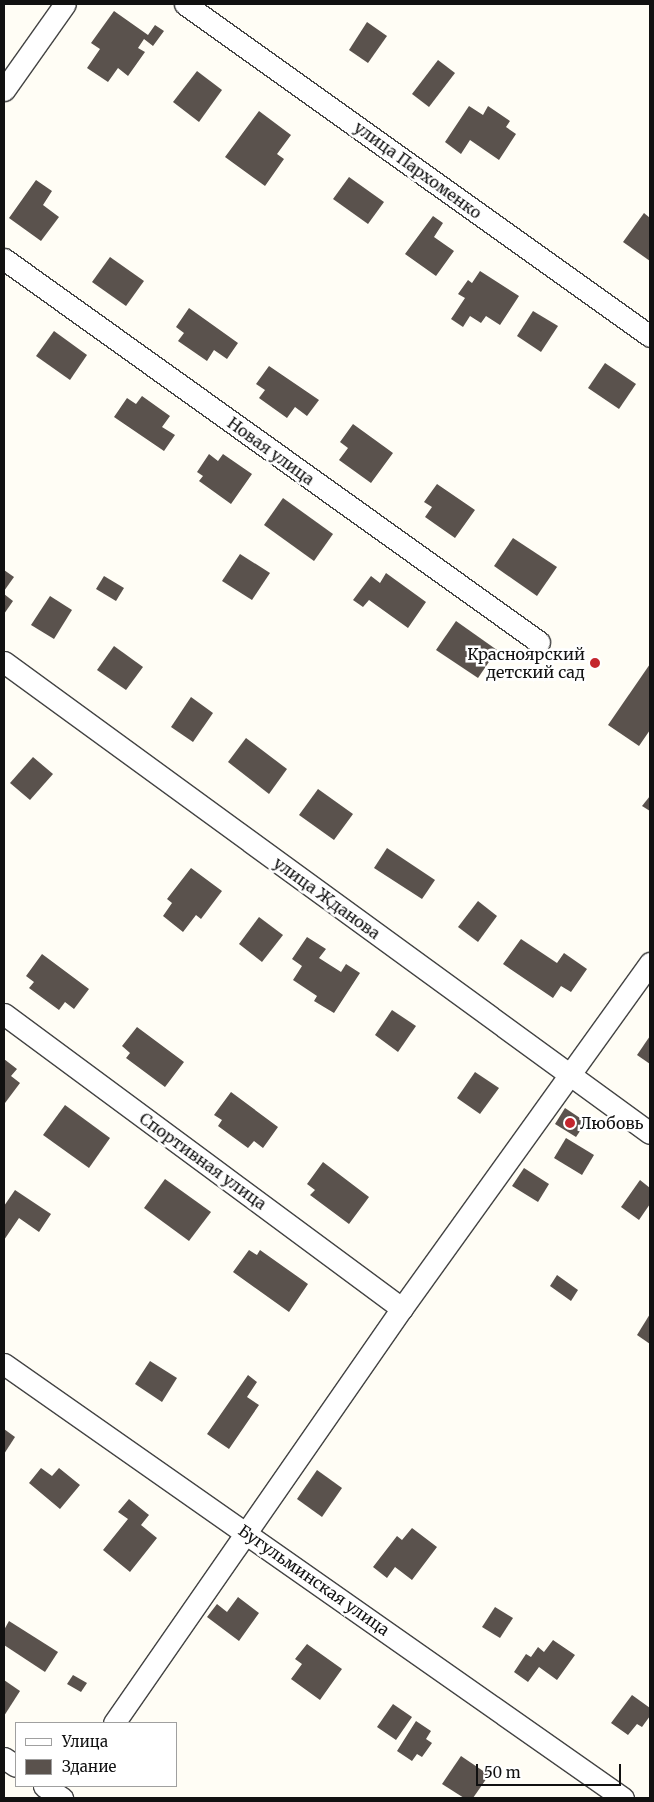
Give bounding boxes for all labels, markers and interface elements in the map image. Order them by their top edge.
street label: улица Пархоменко [351,117,485,223]
street label: Новая улица [224,413,318,489]
place label: Красноярский детский сад [467,644,585,682]
marker: Красноярский детский сад [589,657,601,669]
street label: улица Жданова [270,853,384,943]
street label: Спортивная улица [136,1109,270,1213]
place label: Любовь [580,1113,643,1133]
marker: Любовь [564,1117,576,1129]
street label: Бугульминская улица [235,1521,393,1639]
legend [15,1722,178,1787]
text: Улица [62,1732,108,1751]
scale bar [479,1754,624,1786]
text: Здание [62,1757,116,1776]
text: 50 m [484,1763,521,1782]

